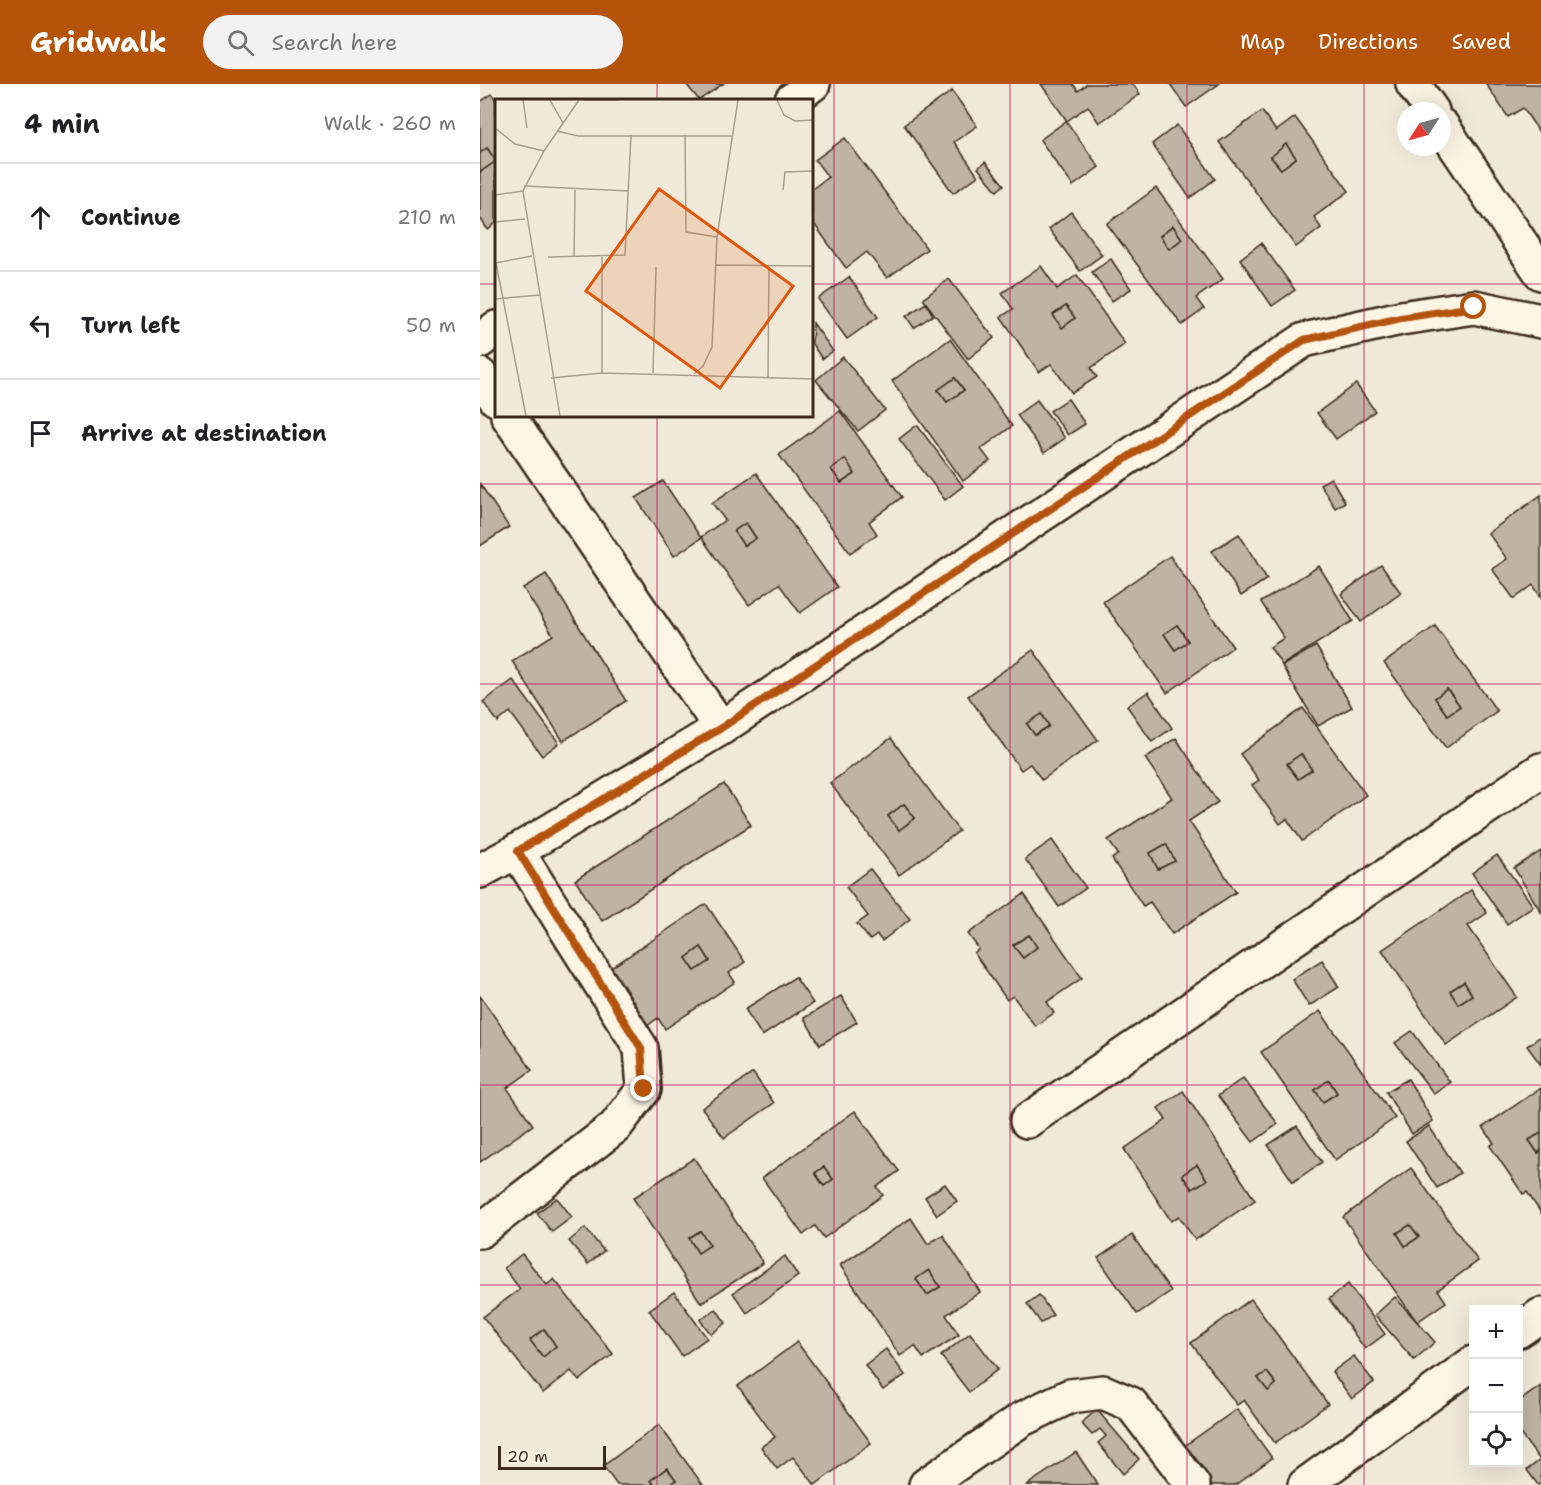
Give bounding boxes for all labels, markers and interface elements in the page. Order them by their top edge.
search box [203,15,623,69]
text: Gridwalk [30,23,167,61]
icon: search [224,26,257,59]
text: Search here [272,28,398,57]
text: Map [1240,28,1285,56]
text: Directions [1318,28,1418,56]
text: Saved [1451,28,1511,56]
inset map [495,99,813,417]
north arrow [1397,102,1451,156]
text: 4 min [24,106,100,141]
text: Walk · 260 m [324,110,456,136]
icon: ahead [24,201,57,234]
text: Continue [81,203,181,232]
text: 210 m [397,204,456,230]
route start [1460,293,1486,319]
icon: left [24,309,57,342]
text: Turn left [81,311,180,340]
text: 50 m [406,312,456,338]
icon: arrive [24,417,57,450]
text: Arrive at destination [81,419,327,448]
route end [630,1075,656,1101]
map controls [1469,1305,1523,1467]
button: + [1469,1305,1523,1359]
button: − [1469,1359,1523,1413]
button: locate [1469,1413,1523,1467]
scale bar [498,1443,606,1470]
text: 20 m [507,1446,548,1467]

